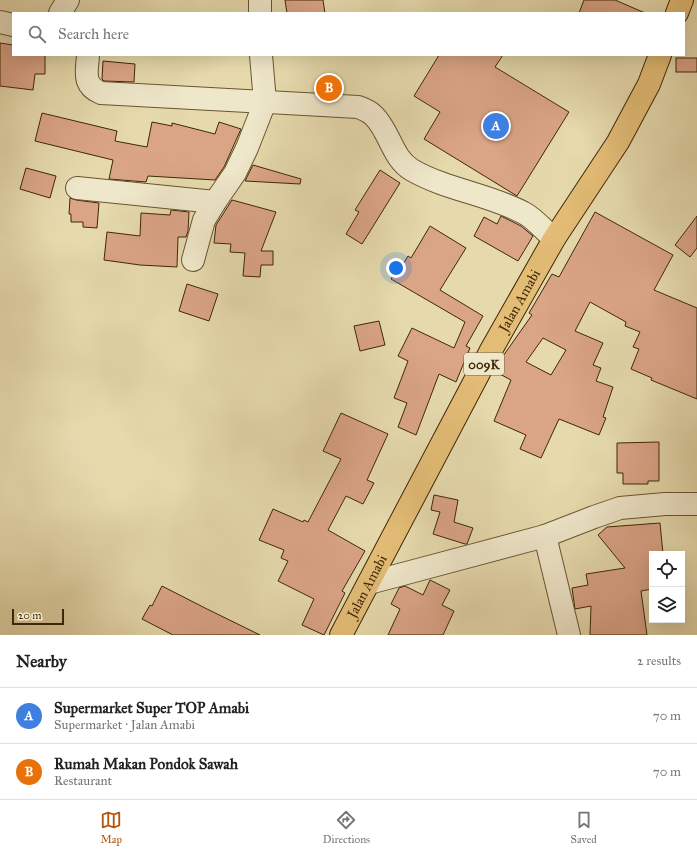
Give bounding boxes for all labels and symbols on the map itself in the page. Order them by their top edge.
pin: B [316,73,342,103]
pin: A [483,111,509,141]
your location [386,258,406,278]
street label: Jalan Amabi [494,266,544,337]
road number: 009K [464,353,504,375]
street label: Jalan Amabi [342,552,391,623]
scale bar [12,607,64,626]

